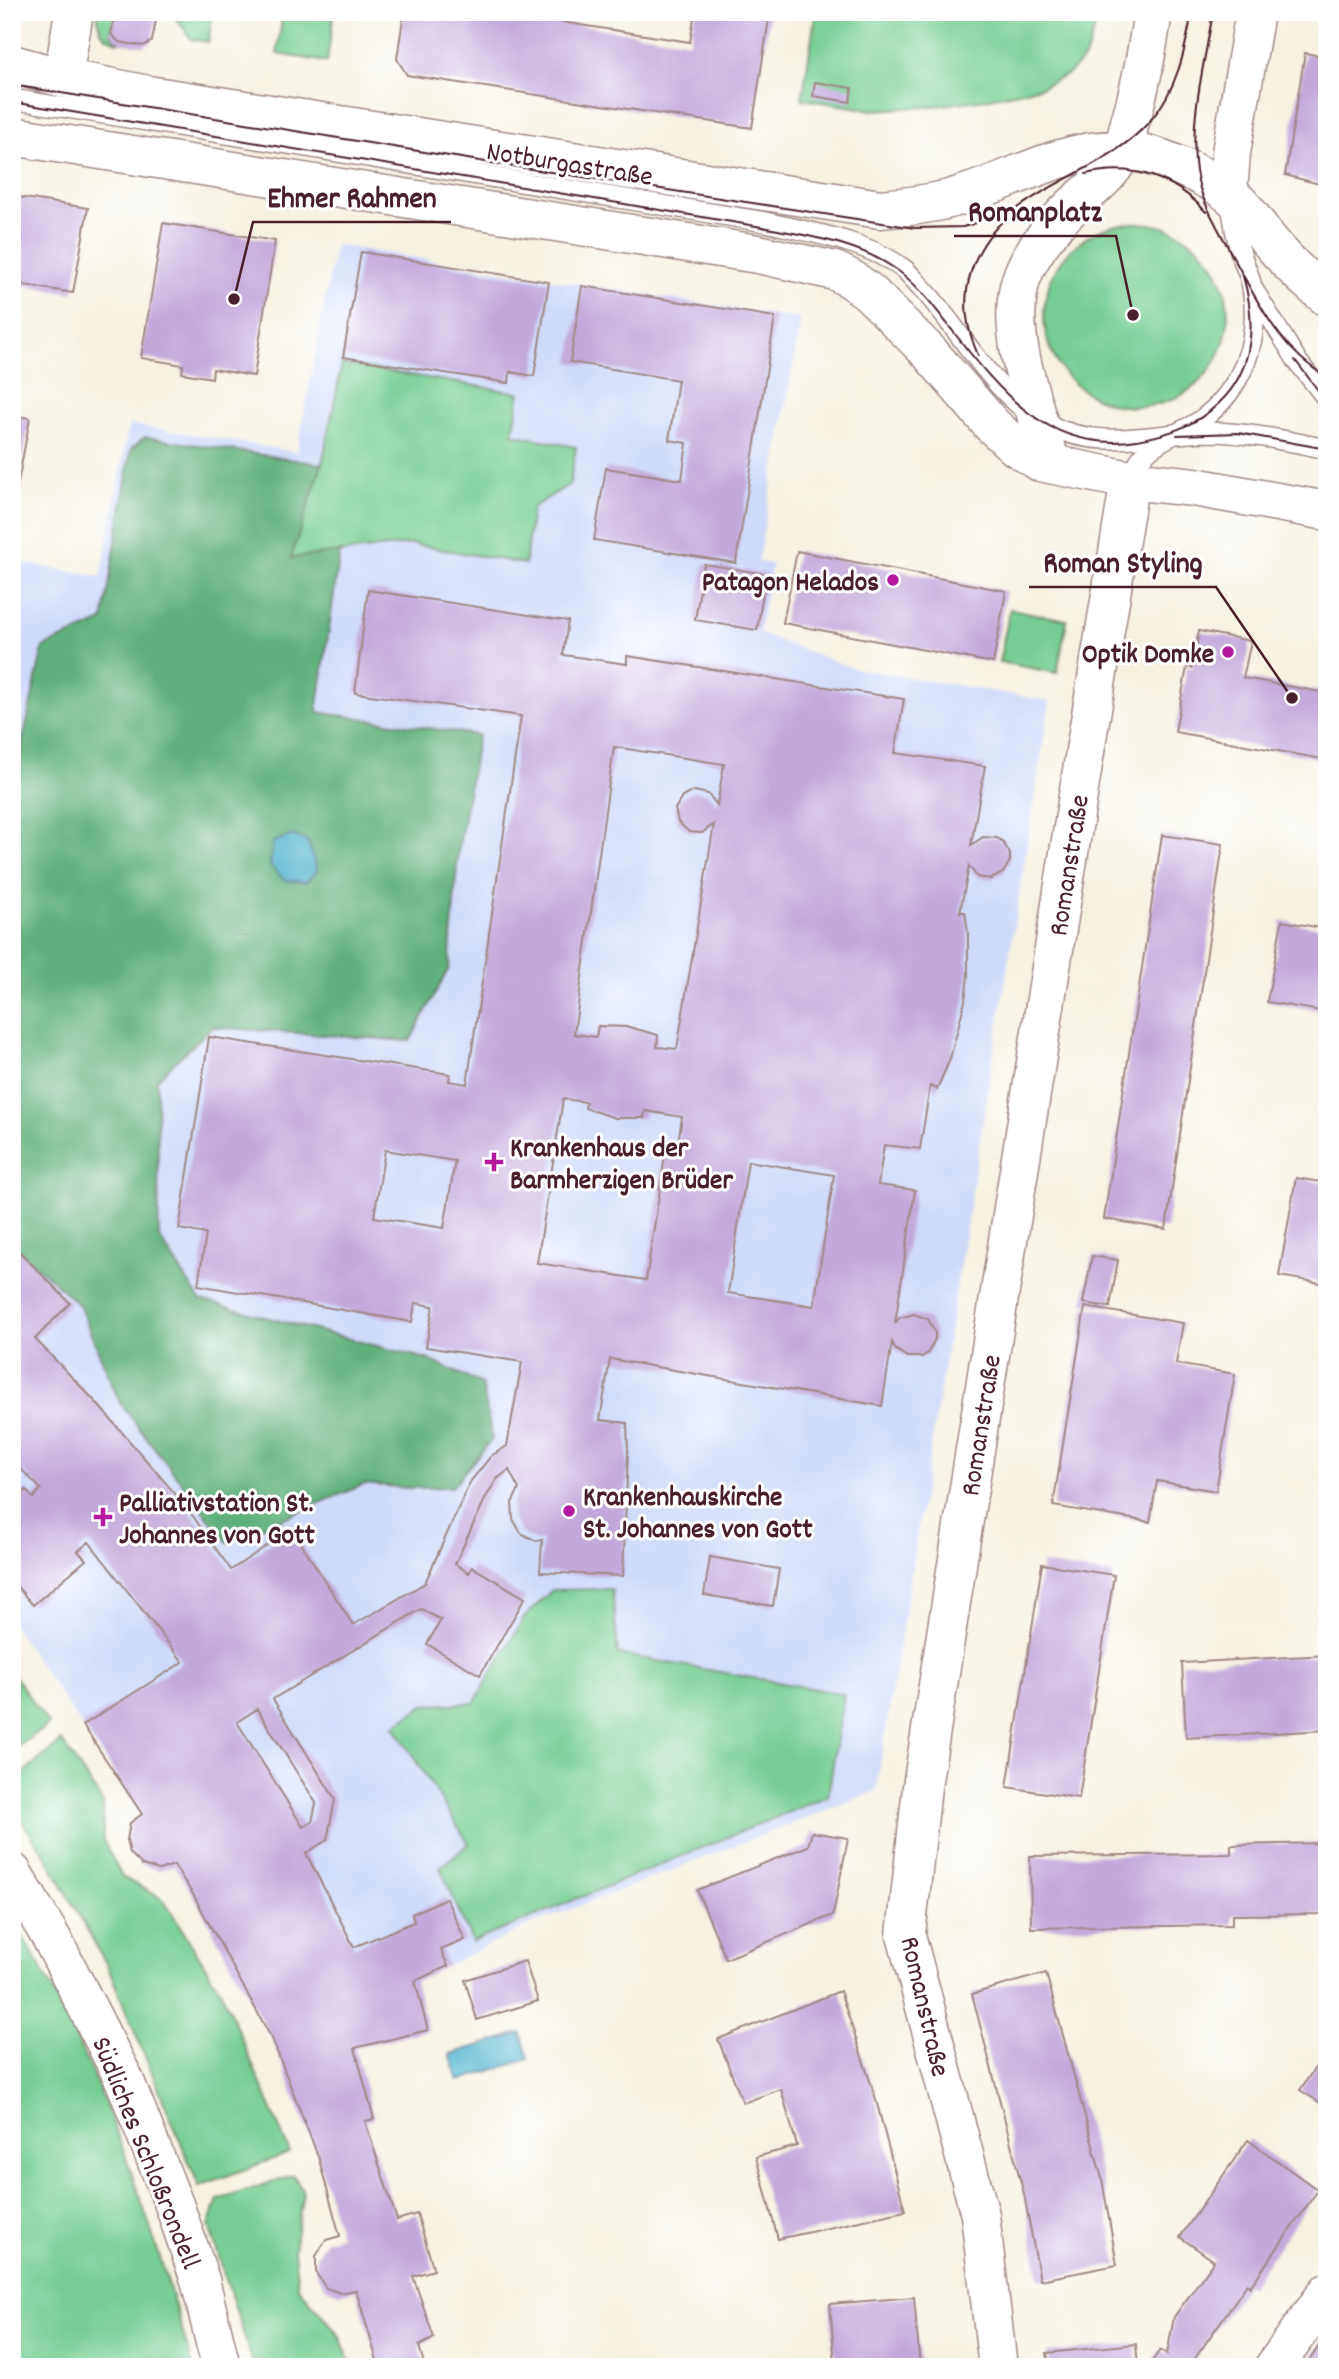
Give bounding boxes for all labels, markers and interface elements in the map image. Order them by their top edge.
street label: Notburgastraße [483,134,655,200]
callout: Ehmer Rahmen [253,171,451,222]
text: Ehmer Rahmen [267,180,437,223]
callout: Romanplatz [954,185,1116,236]
text: Romanplatz [968,194,1103,237]
callout: Roman Styling [1029,536,1216,587]
text: Roman Styling [1043,545,1203,588]
place label: Patagon Helados [702,565,879,605]
marker: Patagon Helados [885,572,901,588]
place label: Optik Domke [1082,637,1214,677]
marker: Optik Domke [1220,644,1236,660]
street label: Romanstraße [1041,792,1103,939]
place label: Krankenhaus der Barmherzigen Brüder [510,1131,733,1203]
marker: Krankenhaus der Barmherzigen Brüder [484,1152,504,1172]
street label: Romanstraße [953,1352,1015,1499]
place label: Krankenhauskirche St. Johannes von Gott [583,1480,813,1552]
place label: Palliativstation St. Johannes von Gott [119,1486,315,1558]
marker: Krankenhauskirche St. Johannes von Gott [561,1503,577,1519]
marker: Palliativstation St. Johannes von Gott [93,1507,113,1527]
street label: Romanstraße [887,1933,958,2081]
street label: Südliches Schloßrondell [78,2032,208,2276]

